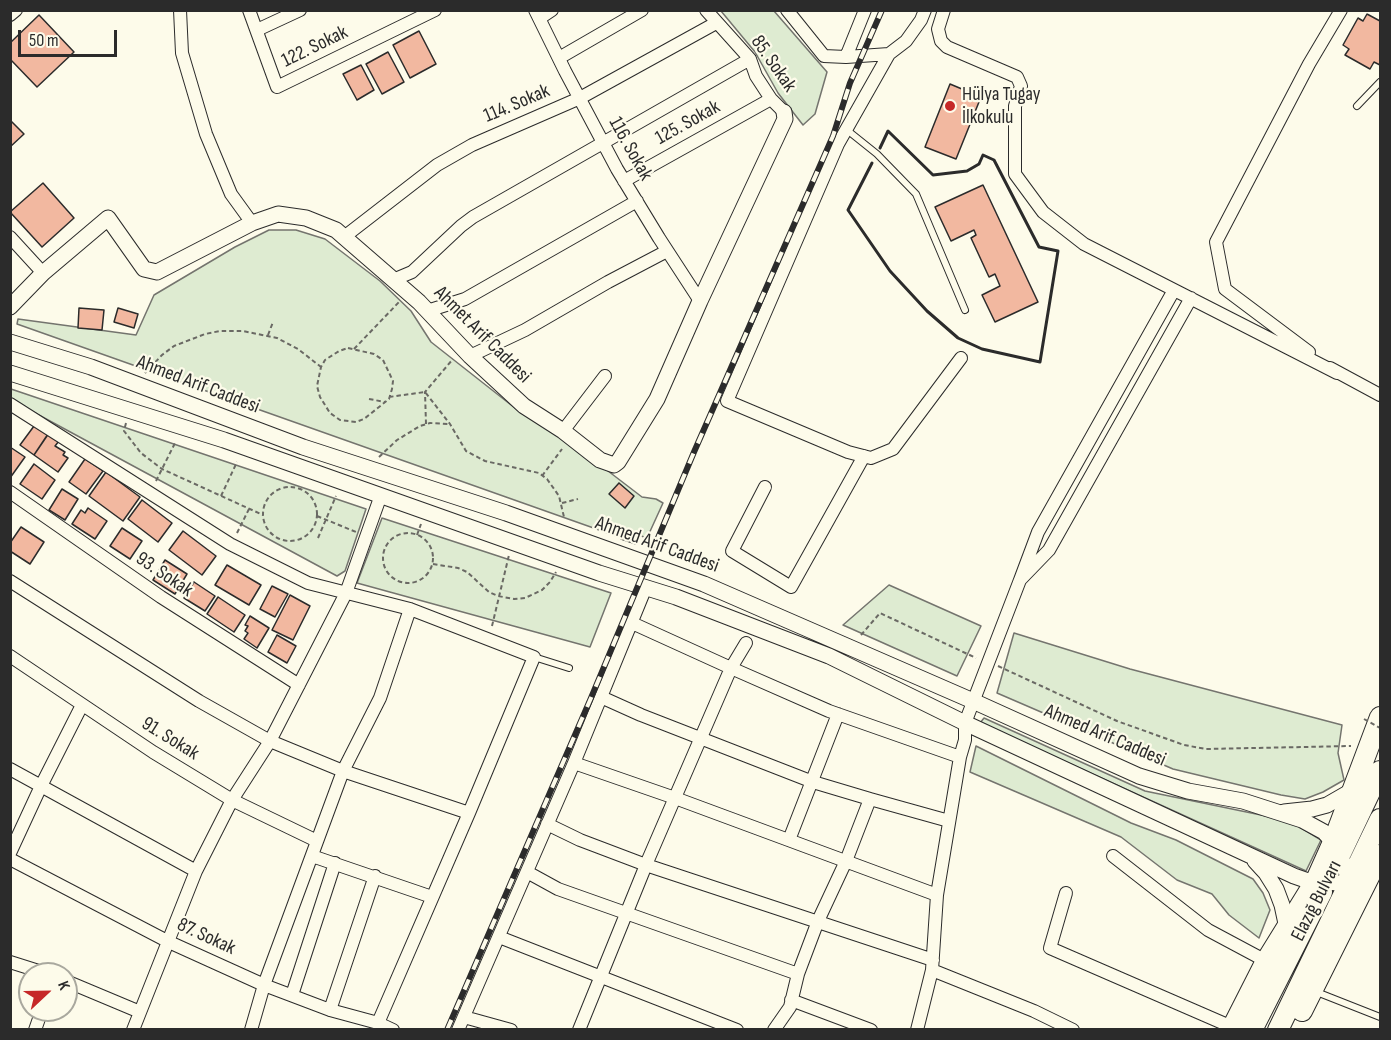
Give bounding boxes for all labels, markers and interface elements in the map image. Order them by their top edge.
scale bar [21,18,120,56]
street label: 122. Sokak [278,21,352,73]
text: 50 m [29,30,59,51]
street label: 85. Sokak [745,31,801,97]
street label: 114. Sokak [480,79,554,129]
place label: Hülya Tugay İlkokulu [962,83,1041,130]
street label: 125. Sokak [651,95,725,151]
marker: Hülya Tugay İlkokulu [943,99,957,113]
street label: 116. Sokak [603,113,657,185]
street label: Ahmet Arif Caddesi [428,281,536,389]
street label: Ahmed Arif Caddesi [133,351,263,419]
street label: Ahmed Arif Caddesi [592,512,722,578]
street label: 93. Sokak [131,547,197,603]
street label: Ahmed Arif Caddesi [1041,700,1169,772]
street label: 91. Sokak [137,712,203,766]
street label: Elazığ Bulvarı [1286,857,1348,945]
street label: 87. Sokak [173,913,239,961]
north arrow [18,962,78,1022]
text: K [53,979,74,993]

